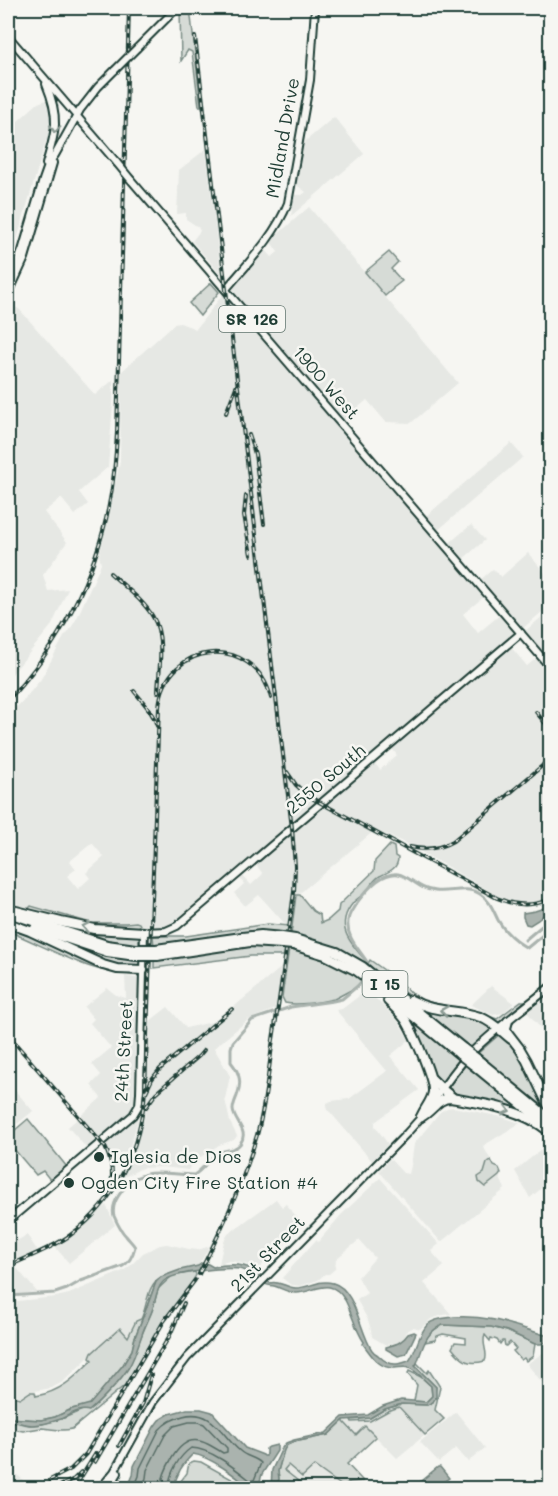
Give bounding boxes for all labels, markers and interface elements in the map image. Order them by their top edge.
street label: Midland Drive [260,76,304,200]
one-way arrow [49,124,62,133]
road number: SR 126 [219,306,285,332]
street label: 1900 West [288,340,365,424]
street label: 2550 South [281,738,370,818]
one-way arrow [81,921,91,934]
road number: I 15 [362,971,408,997]
street label: 24th Street [108,1000,138,1102]
one-way arrow [440,1005,449,1017]
one-way arrow [501,1102,511,1115]
place label: Iglesia de Dios [111,1144,242,1168]
marker: Iglesia de Dios [92,1150,106,1164]
place label: Ogden City Fire Station #4 [81,1170,318,1194]
marker: Ogden City Fire Station #4 [62,1176,76,1190]
street label: 21st Street [225,1210,310,1297]

